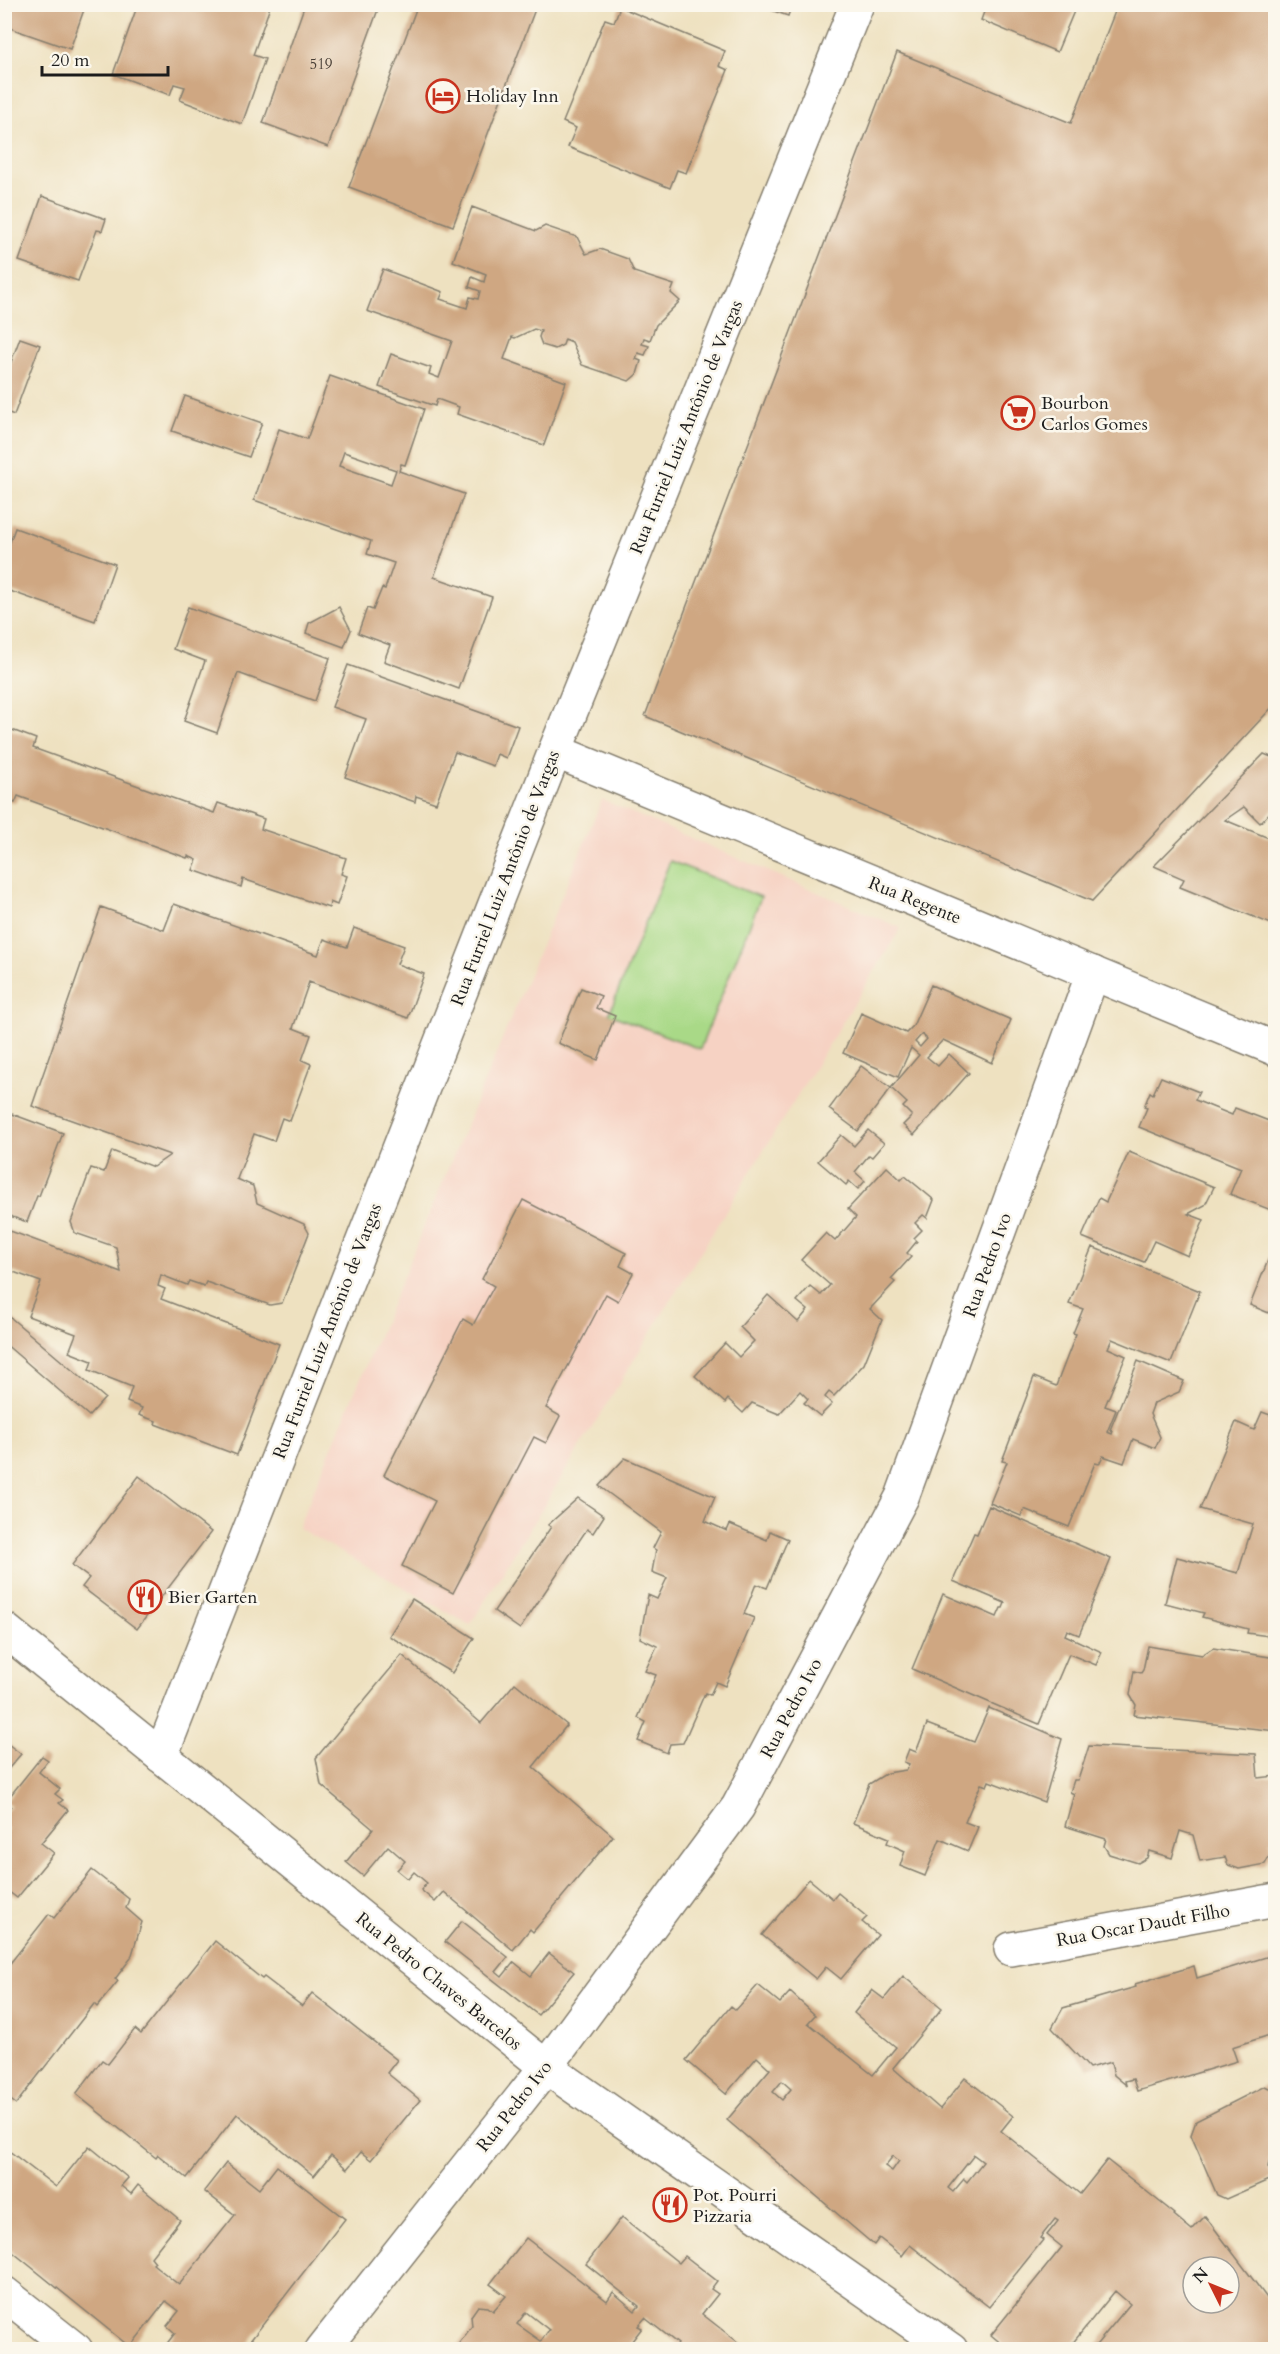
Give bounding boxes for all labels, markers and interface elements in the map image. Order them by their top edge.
scale bar [42,39,168,77]
text: 20 m [51,48,90,73]
house number: 519 [309,54,333,74]
hotel icon: Holiday Inn [425,78,461,114]
place label: Holiday Inn [466,84,559,109]
street label: Rua Furriel Luiz Antônio de Vargas [624,296,749,558]
place label: Bourbon Carlos Gomes [1041,391,1148,437]
supermarket icon: Bourbon Carlos Gomes [1000,395,1036,431]
street label: Rua Furriel Luiz Antônio de Vargas [445,747,566,1010]
street label: Rua Regente [865,871,965,930]
street label: Rua Furriel Luiz Antônio de Vargas [267,1200,388,1463]
street label: Rua Pedro Ivo [957,1209,1018,1321]
restaurant icon: Bier Garten [127,1579,163,1615]
place label: Bier Garten [168,1585,258,1610]
street label: Rua Pedro Ivo [755,1654,828,1762]
street label: Rua Oscar Daudt Filho [1054,1898,1232,1953]
street label: Rua Pedro Chaves Barcelos [350,1906,527,2056]
street label: Rua Pedro Ivo [471,2055,558,2157]
place label: Pot. Pourri Pizzaria [693,2183,777,2229]
restaurant icon: Pot. Pourri Pizzaria [652,2187,688,2223]
north arrow [1181,2255,1241,2315]
text: N [1188,2263,1214,2288]

